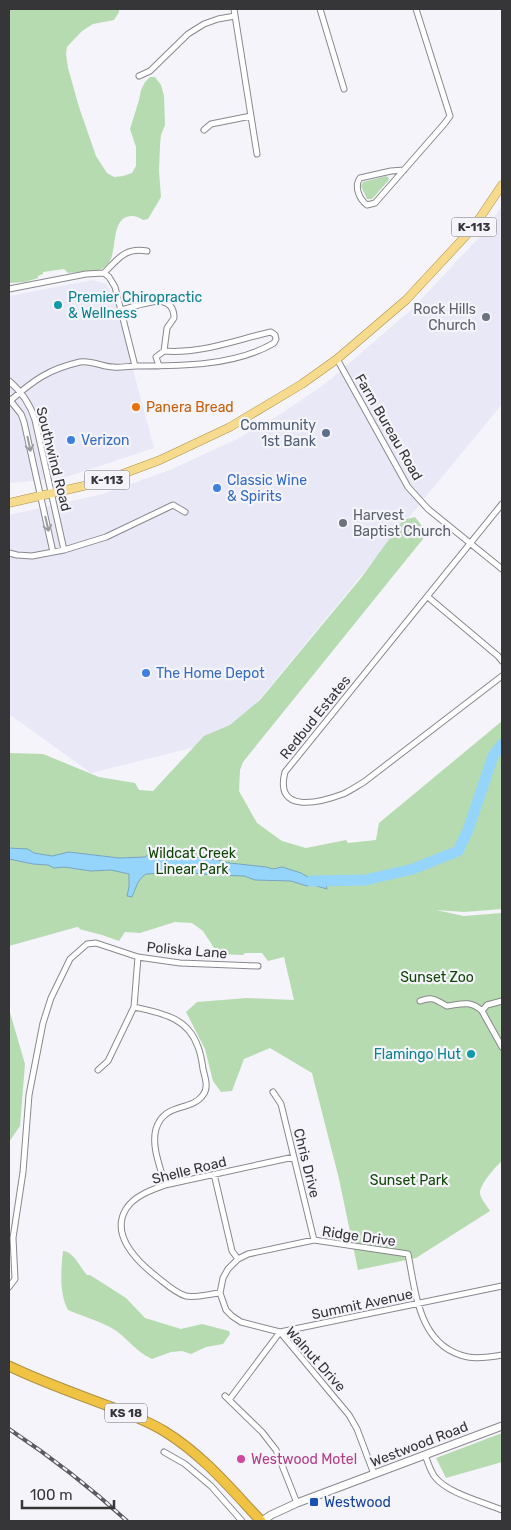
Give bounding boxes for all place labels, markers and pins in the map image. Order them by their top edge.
place label: Premier Chiropractic & Wellness [68,289,202,322]
marker: Premier Chiropractic & Wellness [52,299,64,311]
place label: Rock Hills Church [413,301,476,334]
marker: Rock Hills Church [480,311,492,323]
place label: Panera Bread [146,399,234,416]
marker: Panera Bread [130,401,142,413]
place label: Community 1st Bank [240,417,317,450]
marker: Community 1st Bank [320,427,332,439]
place label: Verizon [81,432,130,449]
marker: Verizon [65,434,77,446]
place label: Classic Wine & Spirits [227,472,307,505]
marker: Classic Wine & Spirits [211,482,223,494]
place label: Harvest Baptist Church [353,507,451,540]
marker: Harvest Baptist Church [337,517,349,529]
place label: The Home Depot [156,665,265,682]
marker: The Home Depot [140,667,152,679]
place label: Flamingo Hut [374,1046,462,1063]
marker: Flamingo Hut [465,1048,477,1060]
place label: Westwood Motel [251,1451,357,1468]
marker: Westwood Motel [235,1453,247,1465]
place label: Westwood [324,1494,391,1511]
marker: Westwood [308,1496,320,1508]

